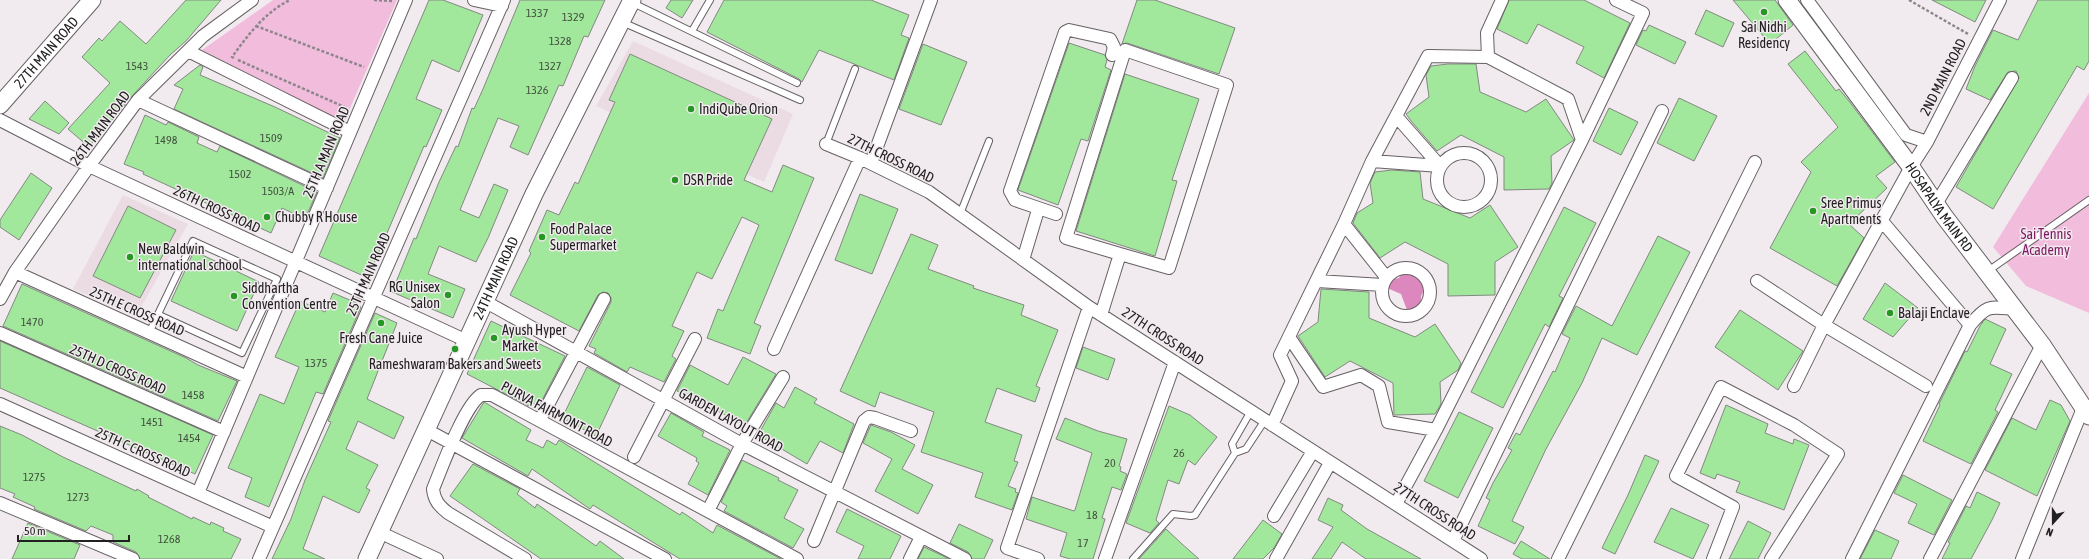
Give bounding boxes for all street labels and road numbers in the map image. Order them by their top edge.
street label: 27TH MAIN ROAD [11,13,82,91]
street label: 2ND MAIN ROAD [1917,36,1969,118]
street label: 26TH MAIN ROAD [67,87,133,168]
street label: 25TH A MAIN ROAD [300,104,353,200]
street label: 27TH CROSS ROAD [845,130,937,186]
street label: HOSAPALYA MAIN RD [1902,159,1976,255]
street label: 26TH CROSS ROAD [171,182,263,236]
street label: 25TH MAIN ROAD [343,230,393,318]
street label: 24TH MAIN ROAD [470,234,521,322]
street label: 25TH E CROSS ROAD [87,283,187,339]
street label: 27TH CROSS ROAD [1119,304,1207,368]
street label: 25TH D CROSS ROAD [67,341,169,397]
street label: PURVA FAIRMONT ROAD [499,378,616,450]
street label: GARDEN LAYOUT ROAD [676,385,786,455]
street label: 25TH C CROSS ROAD [93,424,193,480]
street label: 27TH CROSS ROAD [1391,479,1479,543]

